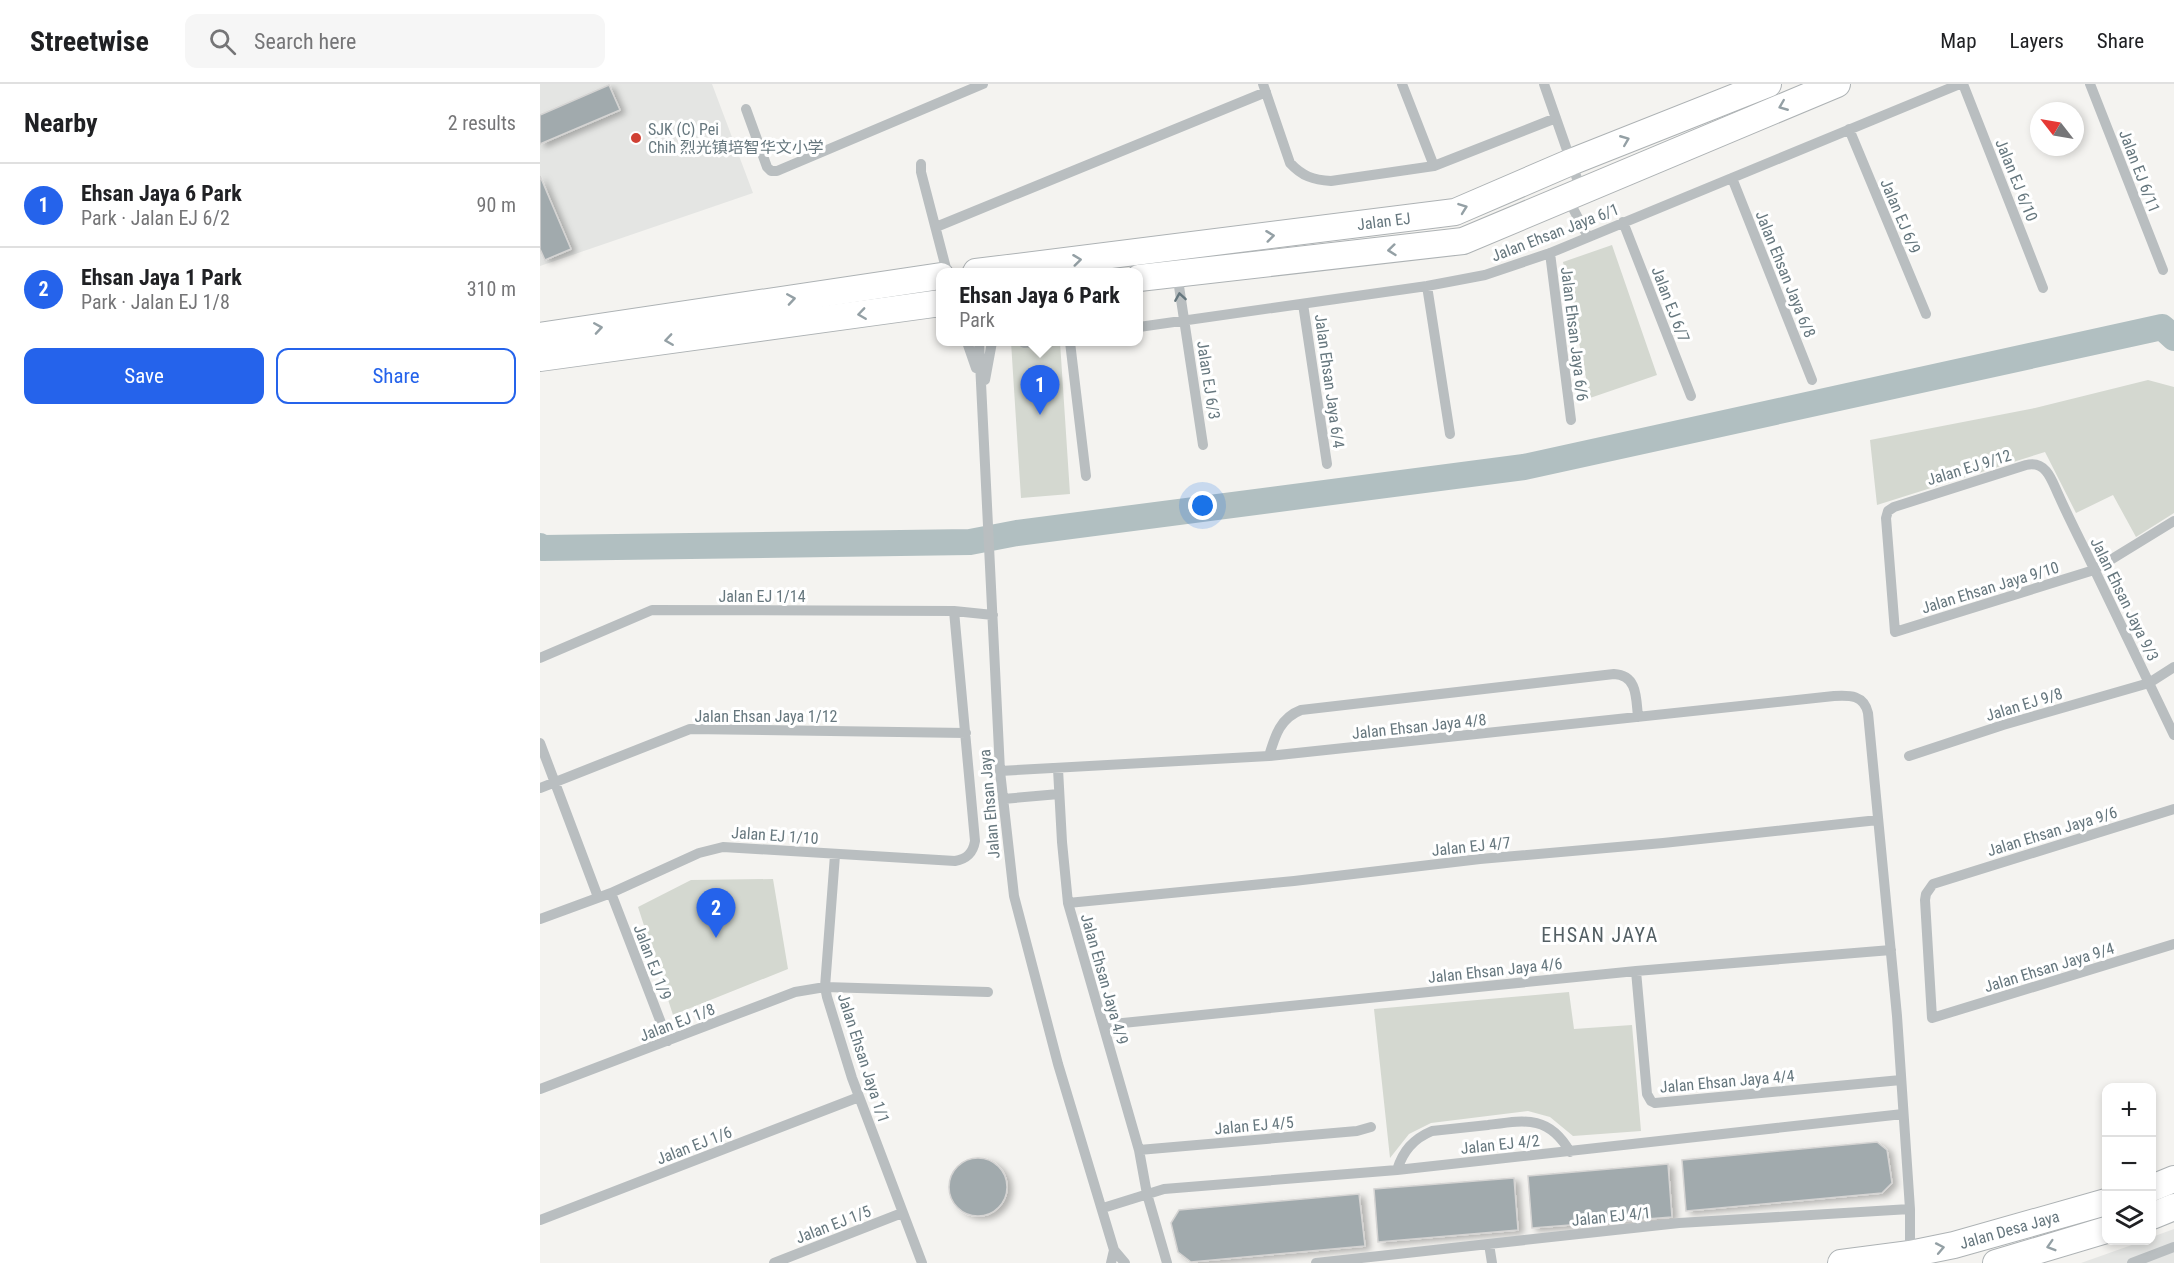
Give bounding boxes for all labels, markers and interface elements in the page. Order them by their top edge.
search box [185,14,605,68]
text: Streetwise [30,25,149,58]
icon: search [206,25,239,58]
text: Search here [254,29,356,54]
text: Map [1940,29,1977,53]
text: Layers [2010,29,2064,53]
text: Share [2097,29,2144,53]
one-way arrow [1778,99,1789,111]
north arrow [2030,102,2084,156]
text: Nearby [24,108,98,138]
text: 2 results [448,111,516,135]
place label: SJK (C) Pei Chih 烈光镇培智华文小学 [648,120,824,157]
street label: Jalan EJ 6/11 [2115,127,2164,215]
marker: SJK (C) Pei Chih 烈光镇培智华文小学 [629,131,643,145]
one-way arrow [1619,135,1630,147]
street label: Jalan EJ 6/10 [1991,136,2042,224]
street label: Jalan EJ 6/9 [1876,176,1925,256]
text: Ehsan Jaya 6 Park [81,181,242,206]
text: 1 [38,193,49,217]
text: 90 m [477,193,516,217]
street label: Jalan Ehsan Jaya 6/1 [1489,199,1622,266]
one-way arrow [1457,203,1468,216]
text: Park · Jalan EJ 6/2 [81,206,230,230]
street label: Jalan Ehsan Jaya 6/8 [1751,208,1820,340]
street label: Jalan EJ [1356,209,1412,234]
one-way arrow [1266,230,1275,243]
one-way arrow [1387,243,1396,256]
one-way arrow [1072,255,1081,267]
street label: Jalan EJ 6/7 [1647,264,1694,345]
text: Ehsan Jaya 1 Park [81,265,242,290]
street label: Jalan Ehsan Jaya 6/6 [1557,266,1592,402]
popup [936,268,1143,346]
text: 2 [38,277,49,301]
text: 310 m [467,277,516,301]
text: Ehsan Jaya 6 Park [959,283,1120,308]
text: Park · Jalan EJ 1/8 [81,290,230,314]
one-way arrow [1175,292,1187,301]
one-way arrow [786,293,795,305]
one-way arrow [858,307,867,319]
text: Park [959,308,995,332]
street label: Jalan Ehsan Jaya 6/4 [1311,313,1348,449]
one-way arrow [593,322,602,334]
one-way arrow [664,334,674,346]
street label: Jalan EJ 6/3 [1193,339,1224,421]
button: Save [24,348,264,404]
button: Share [276,348,516,404]
pin: 1 [1020,366,1060,415]
street label: Jalan EJ 9/12 [1925,446,2014,489]
your location [1188,491,1217,520]
street label: Jalan Ehsan Jaya 9/3 [2086,534,2163,664]
street label: Jalan Ehsan Jaya 9/10 [1919,557,2061,617]
street label: Jalan EJ 1/14 [718,587,806,606]
street label: Jalan EJ 9/8 [1983,684,2065,725]
street label: Jalan Ehsan Jaya 1/12 [694,707,838,726]
street label: Jalan Ehsan Jaya 4/8 [1351,710,1487,743]
street label: Jalan Ehsan Jaya [975,748,1004,859]
street label: Jalan Ehsan Jaya 9/6 [1985,803,2120,860]
street label: Jalan EJ 1/10 [731,823,819,848]
street label: Jalan EJ 4/7 [1431,833,1512,860]
pin: 2 [696,888,735,938]
street label: Jalan Ehsan Jaya 4/9 [1077,912,1132,1047]
street label: Jalan EJ 1/9 [629,922,676,1003]
district label: EHSAN JAYA [1541,923,1659,947]
street label: Jalan Ehsan Jaya 9/4 [1982,939,2117,996]
street label: Jalan Ehsan Jaya 4/6 [1427,954,1563,987]
street label: Jalan Ehsan Jaya 1/1 [834,991,893,1125]
street label: Jalan EJ 1/8 [637,999,718,1046]
street label: Jalan Ehsan Jaya 4/4 [1659,1066,1795,1097]
map controls [2102,1083,2156,1245]
button: + [2102,1083,2156,1137]
street label: Jalan EJ 4/5 [1214,1113,1294,1138]
street label: Jalan EJ 1/6 [654,1122,735,1169]
street label: Jalan EJ 4/2 [1460,1131,1541,1158]
button: − [2102,1137,2156,1191]
button: layers [2102,1191,2156,1245]
street label: Jalan EJ 1/5 [793,1201,874,1248]
street label: Jalan EJ 4/1 [1571,1203,1651,1230]
street label: Jalan Desa Jaya [1957,1207,2062,1253]
one-way arrow [2046,1239,2057,1251]
one-way arrow [1935,1242,1945,1255]

